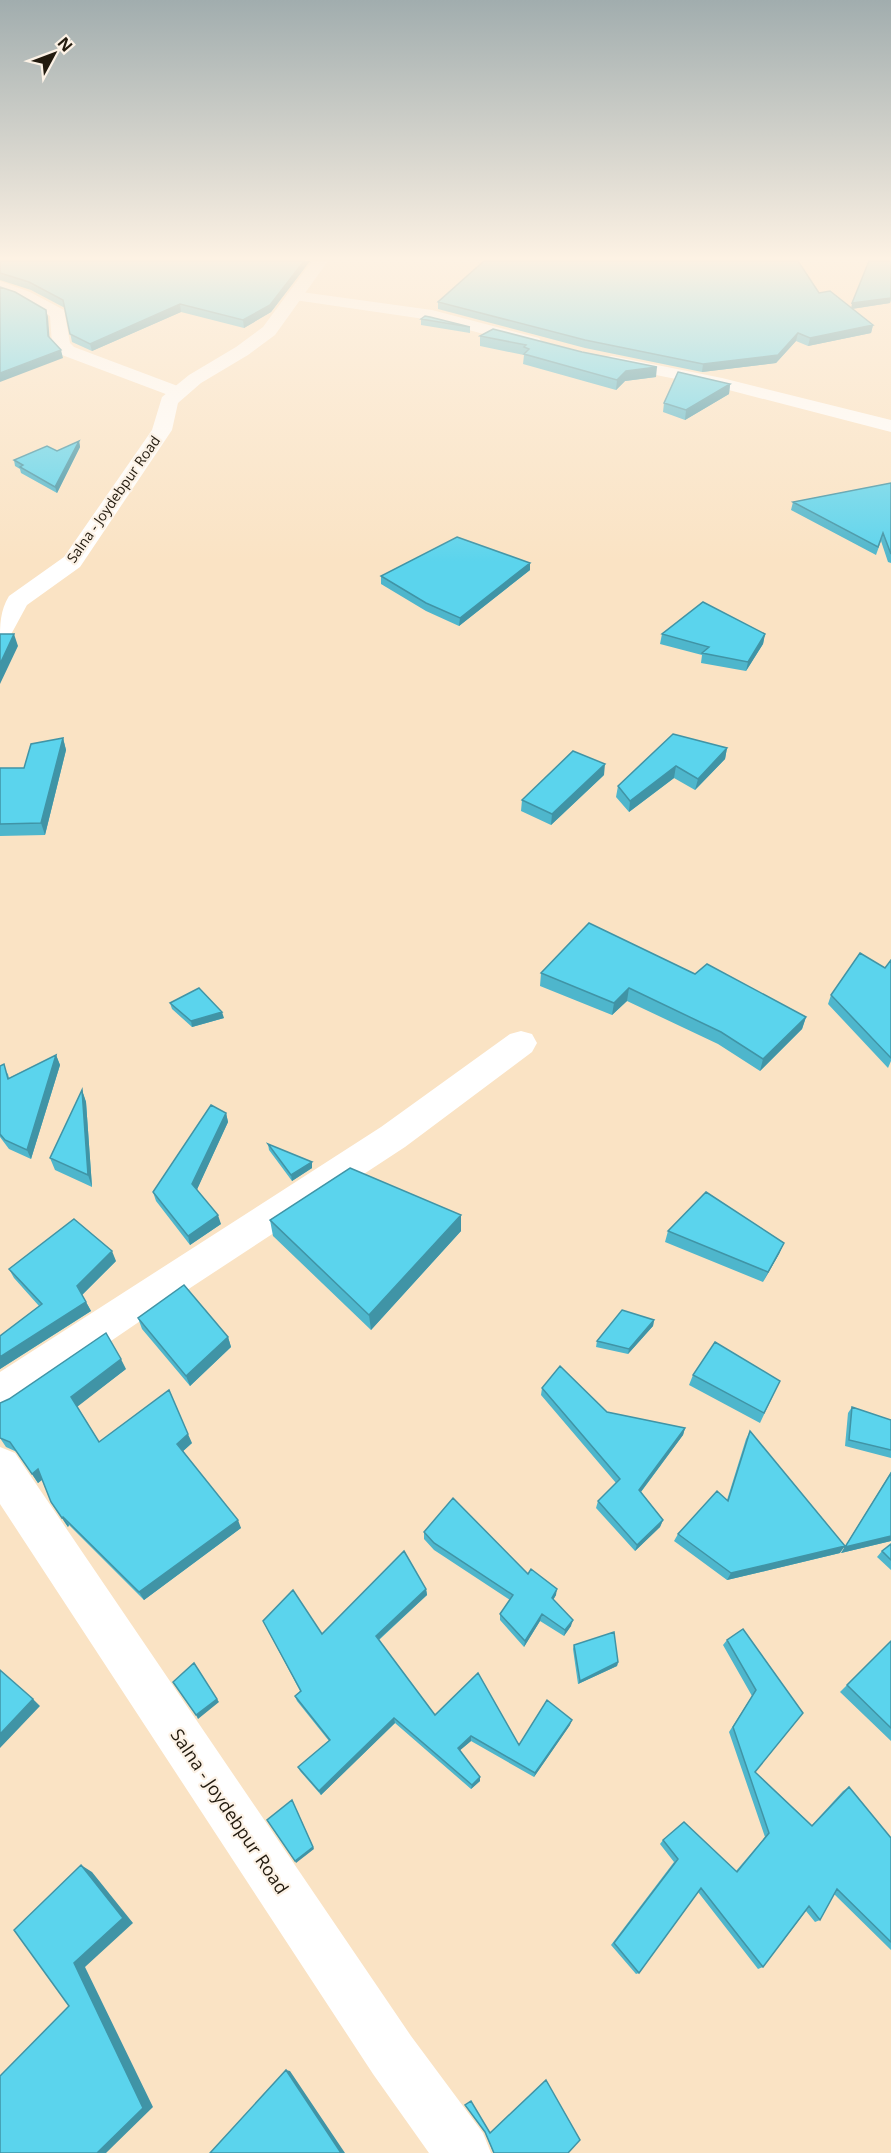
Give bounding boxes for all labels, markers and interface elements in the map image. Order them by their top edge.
north arrow [24,24,84,84]
text: N [53,32,78,56]
street label: Salna - Joydebpur Road [62,432,164,566]
street label: Salna - Joydebpur Road [166,1724,294,1898]

